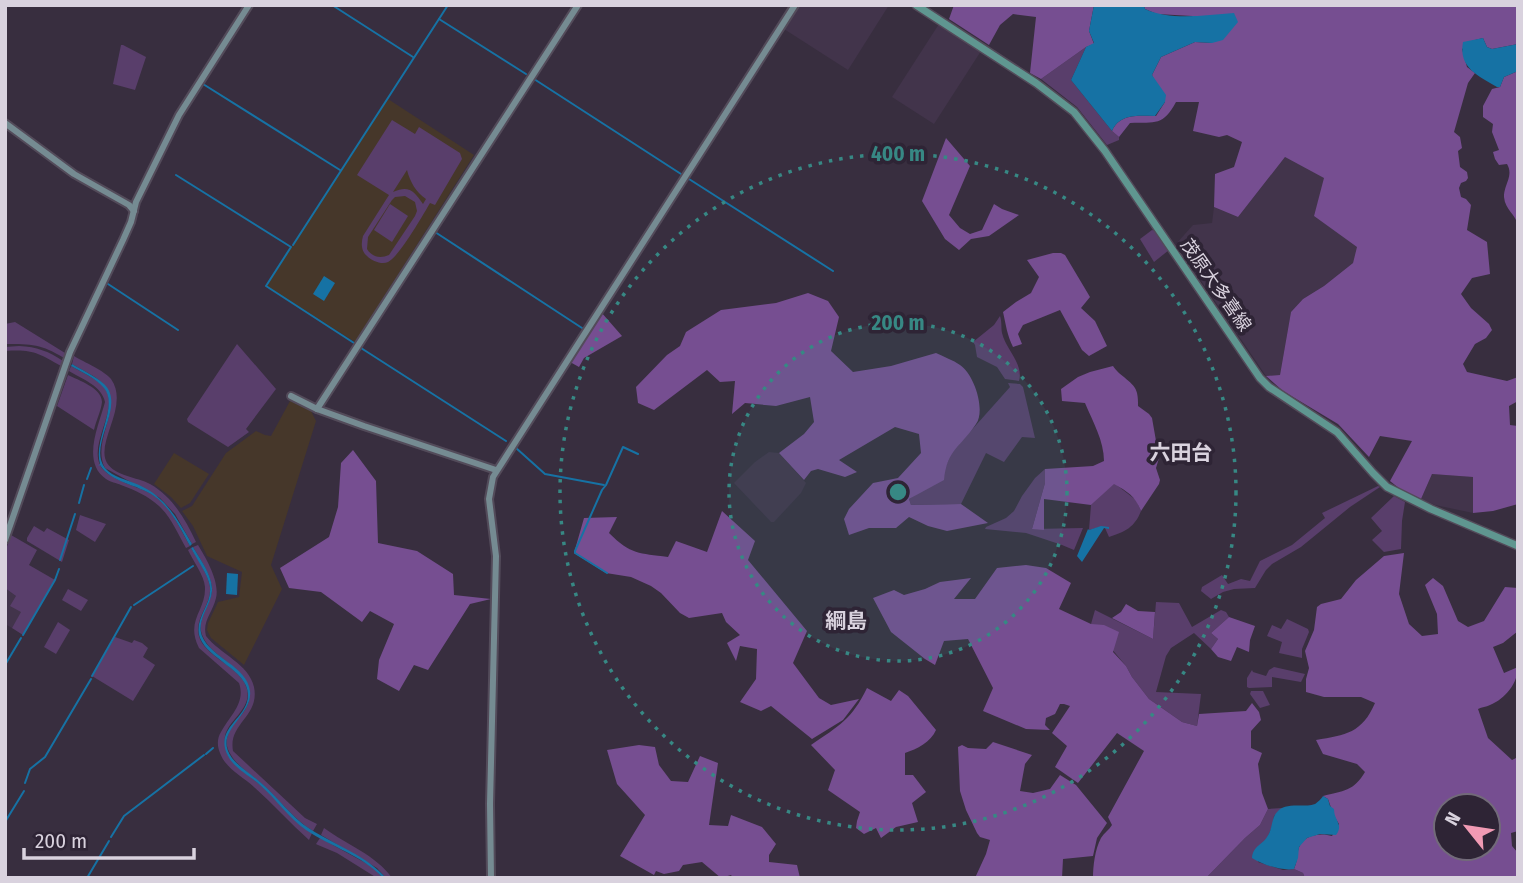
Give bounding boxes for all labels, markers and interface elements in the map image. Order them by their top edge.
text: 400 m [871,141,925,167]
street label: 茂原大多喜線 [1176,234,1256,336]
text: 200 m [870,310,925,336]
district label: 六田台 [1150,440,1213,466]
centre of rings [886,480,910,504]
district label: 綱島 [825,608,867,634]
north arrow [1432,792,1502,862]
text: N [1440,808,1466,829]
scale bar [24,816,194,860]
text: 200 m [35,828,87,854]

